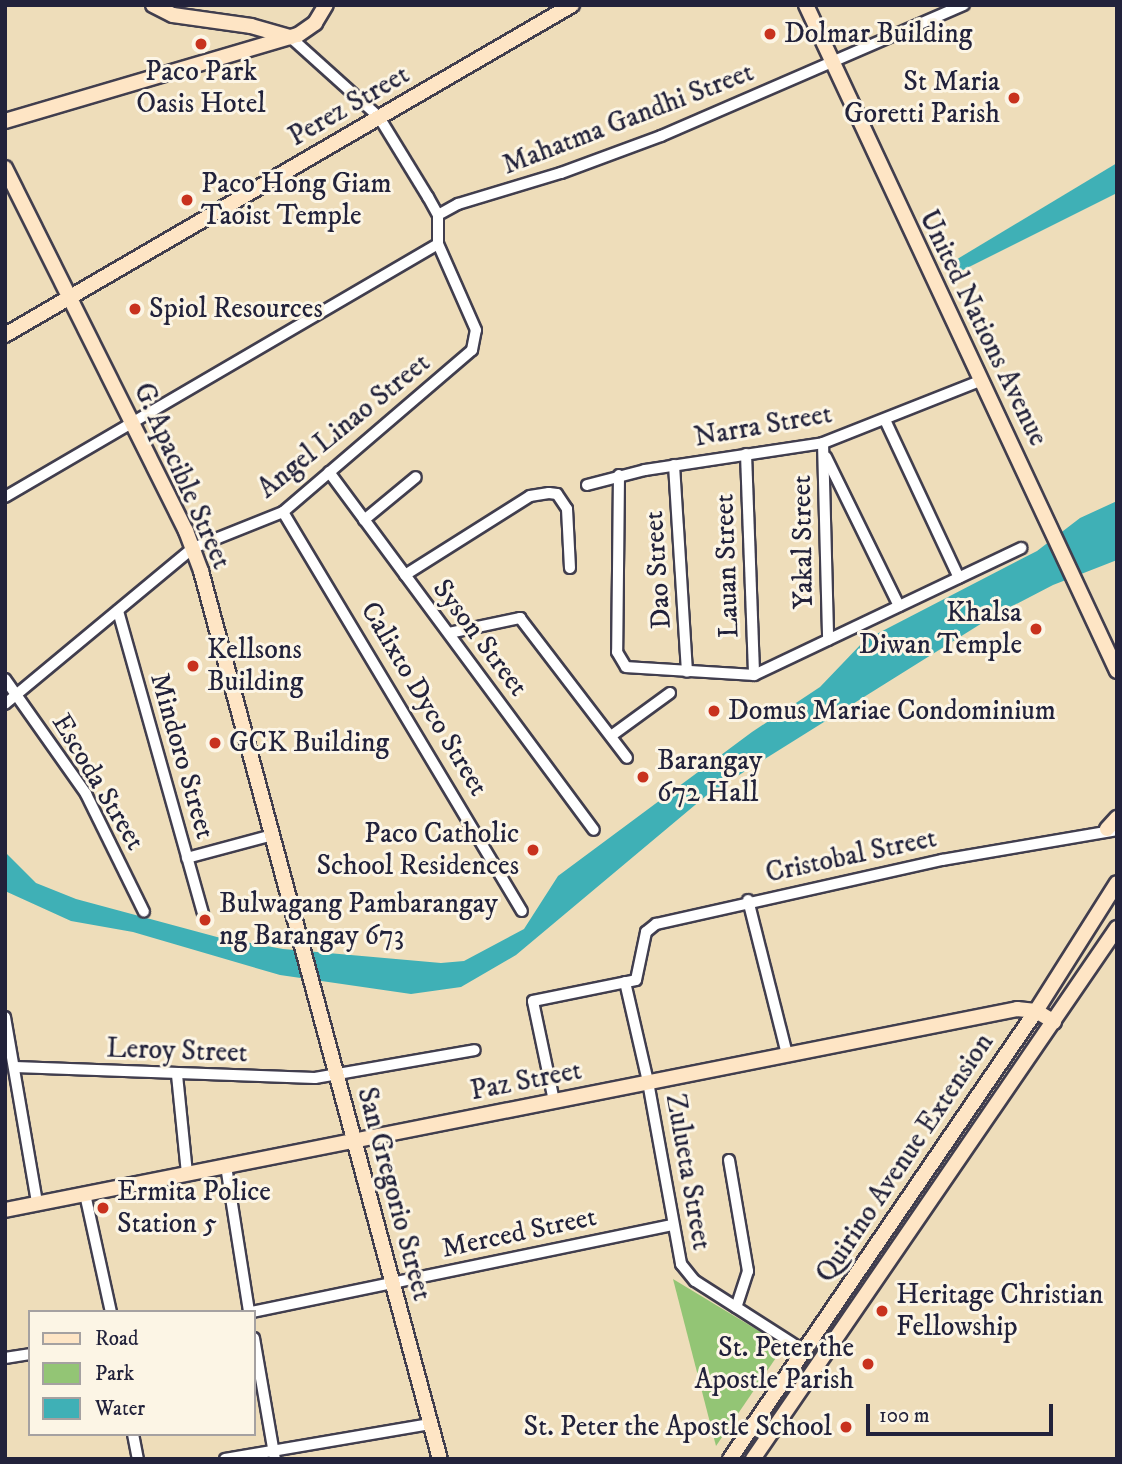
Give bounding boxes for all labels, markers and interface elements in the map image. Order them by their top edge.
place label: Dolmar Building [784,17,972,51]
marker: Dolmar Building [762,26,778,42]
marker: Paco Park Oasis Hotel [193,36,209,52]
place label: Paco Park Oasis Hotel [136,55,266,121]
street label: Mahatma Gandhi Street [498,56,758,182]
street label: Perez Street [283,58,415,154]
place label: St Maria Goretti Parish [844,65,1000,131]
marker: St Maria Goretti Parish [1006,90,1022,106]
place label: Paco Hong Giam Taoist Temple [201,167,392,233]
marker: Paco Hong Giam Taoist Temple [179,192,195,208]
street label: United Nations Avenue [911,205,1055,451]
place label: Spiol Resources [149,292,323,326]
marker: Spiol Resources [127,301,143,317]
street label: Angel Linao Street [251,346,437,506]
street label: G. Apacible Street [126,378,238,574]
street label: Narra Street [692,397,834,455]
street label: Yakal Street [785,475,821,609]
street label: Lauan Street [708,493,746,639]
street label: Dao Street [637,510,679,630]
street label: Syson Street [425,573,535,703]
street label: Calixto Dyco Street [353,596,495,802]
place label: Khalsa Diwan Temple [859,596,1022,662]
marker: Khalsa Diwan Temple [1028,621,1044,637]
place label: Kellsons Building [207,633,303,699]
marker: Kellsons Building [185,658,201,674]
street label: Mindoro Street [142,669,222,843]
place label: Domus Mariae Condominium [728,694,1056,728]
marker: Domus Mariae Condominium [706,703,722,719]
street label: Escoda Street [44,708,152,856]
place label: GCK Building [229,726,389,760]
marker: GCK Building [207,735,223,751]
place label: Barangay 672 Hall [657,744,762,810]
marker: Barangay 672 Hall [635,769,651,785]
place label: Paco Catholic School Residences [316,817,519,883]
street label: Cristobal Street [763,822,939,890]
marker: Paco Catholic School Residences [525,842,541,858]
place label: Bulwagang Pambarangay ng Barangay 673 [219,887,498,953]
marker: Bulwagang Pambarangay ng Barangay 673 [197,912,213,928]
street label: Quirino Avenue Extension [809,1027,1001,1289]
street label: Leroy Street [106,1032,248,1070]
street label: Paz Street [468,1054,584,1108]
street label: San Gregorio Street [349,1084,439,1304]
street label: Zulueta Street [658,1091,718,1253]
place label: Ermita Police Station 5 [117,1175,271,1241]
marker: Ermita Police Station 5 [95,1200,111,1216]
street label: Merced Street [439,1200,599,1266]
place label: Heritage Christian Fellowship [896,1278,1103,1344]
marker: Heritage Christian Fellowship [874,1303,890,1319]
legend [28,1310,256,1436]
text: Road [95,1326,139,1352]
place label: St. Peter the Apostle Parish [694,1331,854,1397]
marker: St. Peter the Apostle Parish [860,1356,876,1372]
text: Park [95,1361,134,1387]
scale bar [870,1390,1057,1434]
text: Water [95,1396,145,1422]
text: 100 m [879,1403,930,1429]
place label: St. Peter the Apostle School [524,1410,832,1444]
marker: St. Peter the Apostle School [838,1419,854,1435]

